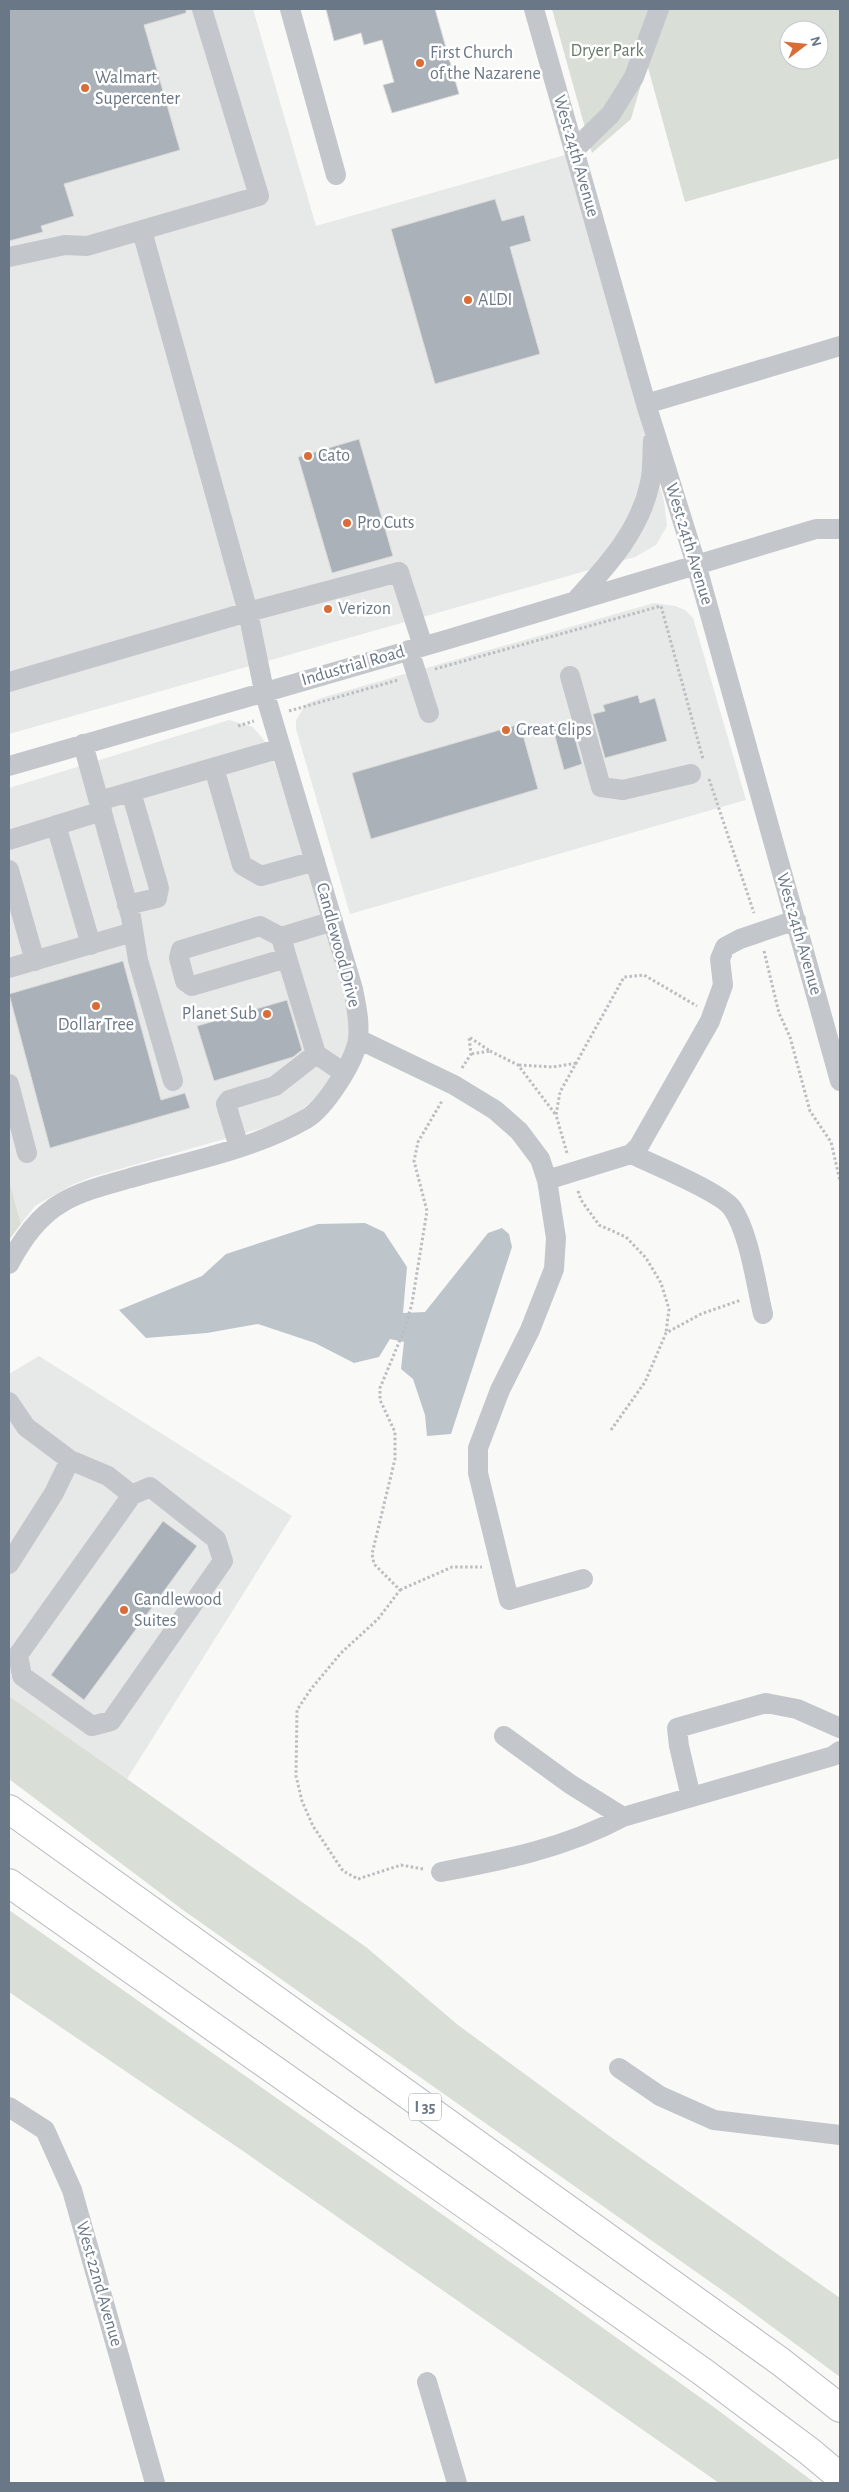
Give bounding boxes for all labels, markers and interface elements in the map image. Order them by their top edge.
north arrow [779,20,829,70]
text: N [807,35,824,48]
park label: Dryer Park [570,42,644,60]
place label: First Church of the Nazarene [430,44,541,83]
marker: First Church of the Nazarene [414,57,426,69]
place label: Walmart Supercenter [95,69,180,108]
marker: Walmart Supercenter [79,82,91,94]
street label: West 24th Avenue [550,93,602,219]
place label: ALDI [478,291,512,309]
marker: ALDI [462,294,474,306]
place label: Cato [318,447,350,465]
marker: Cato [302,450,314,462]
street label: West 24th Avenue [662,481,716,607]
place label: Pro Cuts [357,514,414,532]
marker: Pro Cuts [341,517,353,529]
place label: Verizon [338,600,391,618]
marker: Verizon [322,603,334,615]
street label: Industrial Road [299,643,407,689]
place label: Great Clips [516,721,592,739]
marker: Great Clips [500,724,512,736]
street label: West 24th Avenue [773,871,825,997]
street label: Candlewood Drive [313,881,363,1009]
marker: Dollar Tree [90,1000,102,1012]
place label: Planet Sub [182,1005,257,1023]
marker: Planet Sub [261,1008,273,1020]
place label: Dollar Tree [58,1016,134,1034]
place label: Candlewood Suites [134,1591,222,1630]
marker: Candlewood Suites [118,1604,130,1616]
road number: I 35 [409,2094,441,2120]
street label: West 22nd Avenue [73,2219,125,2349]

